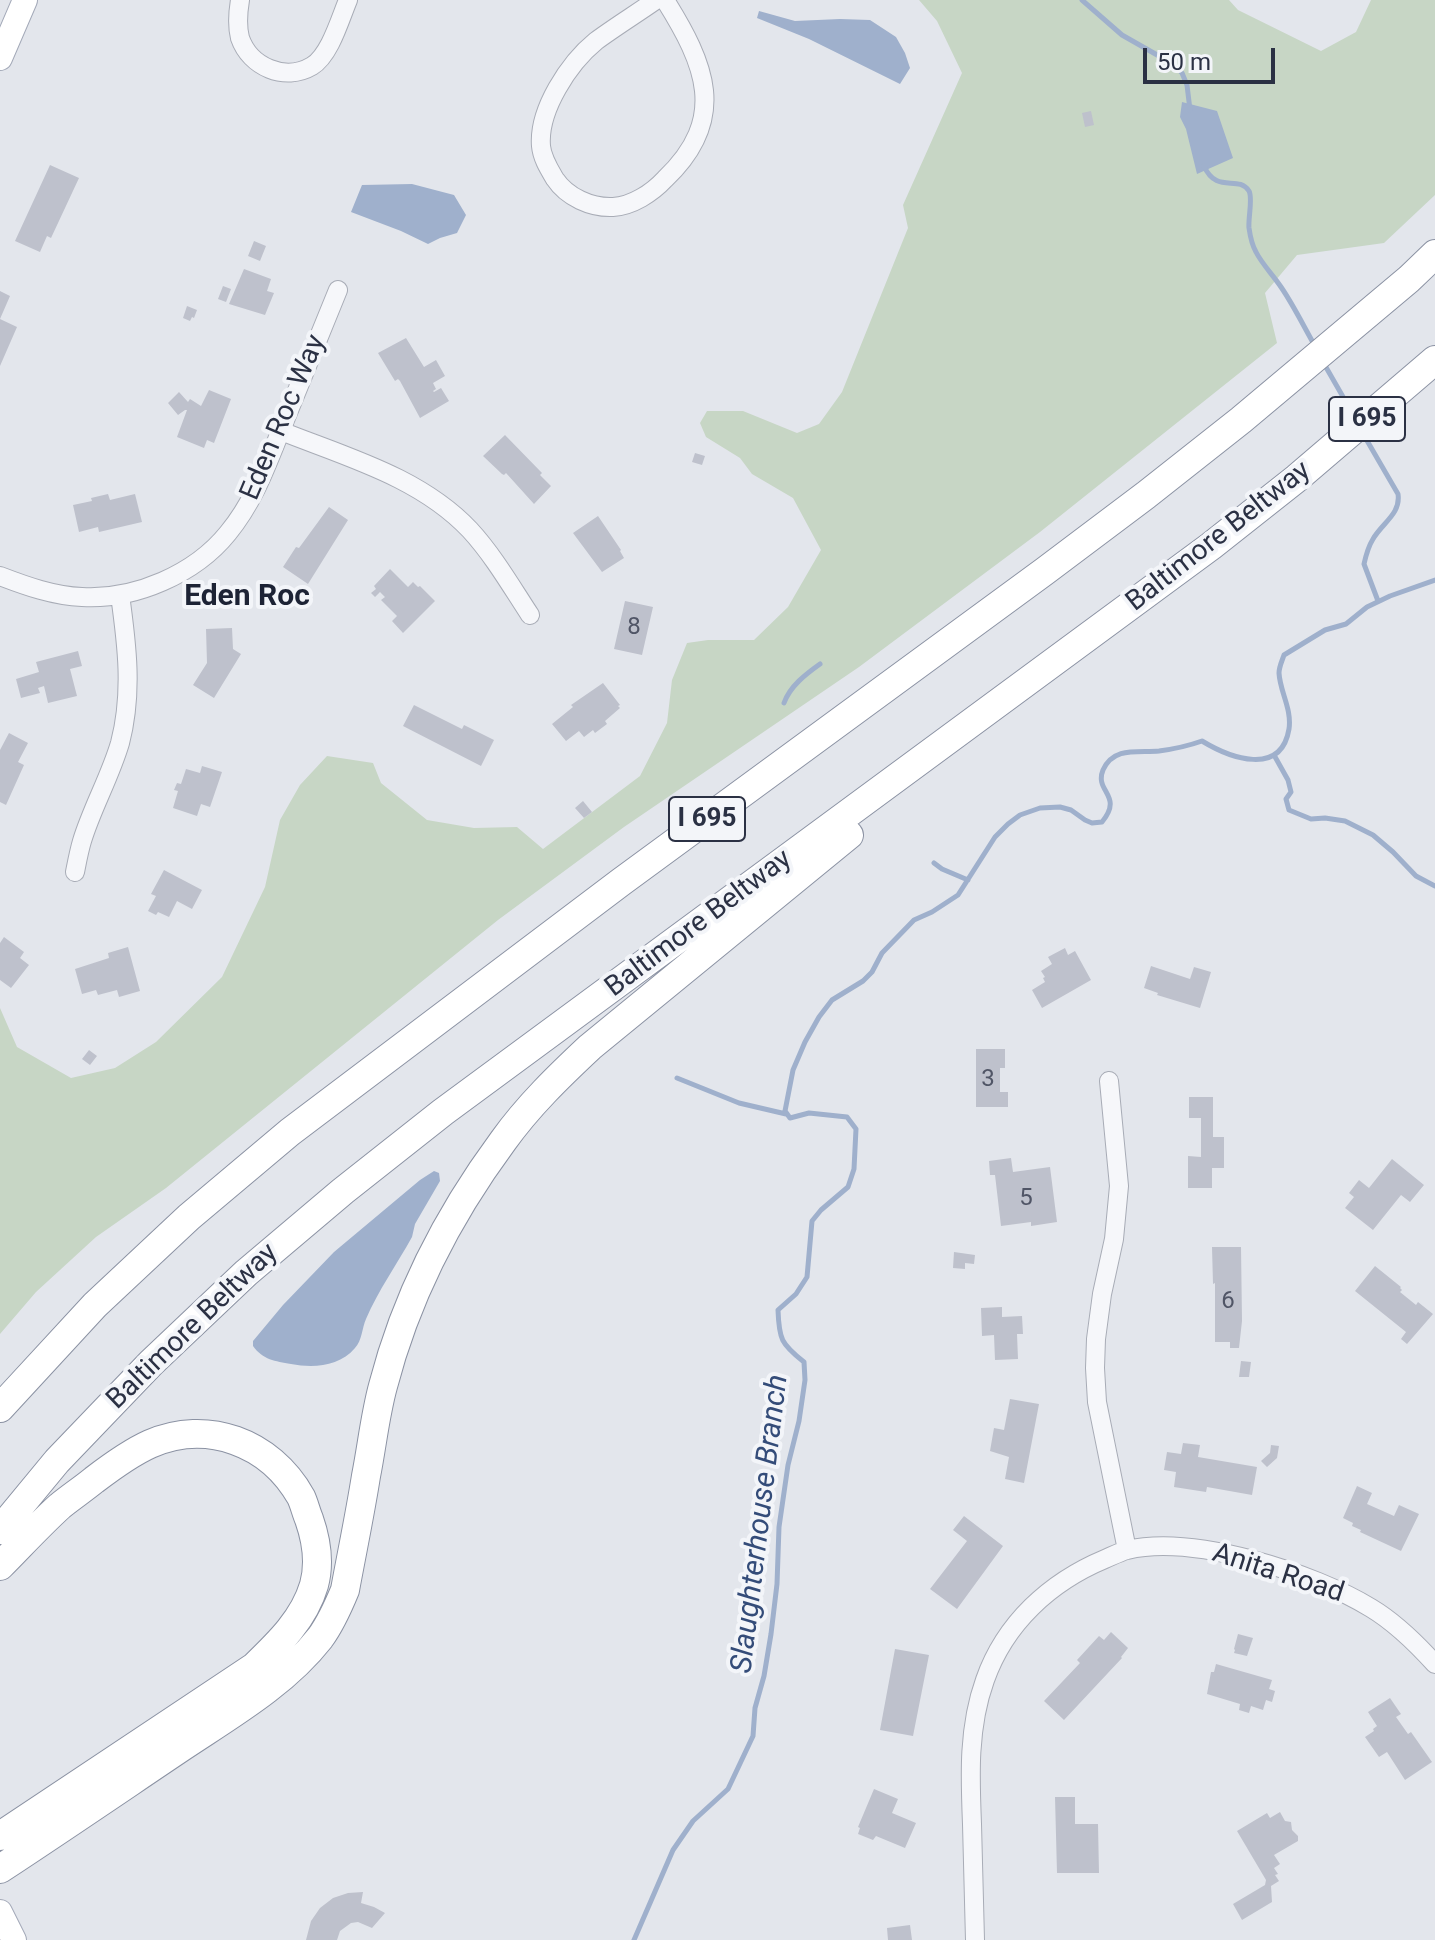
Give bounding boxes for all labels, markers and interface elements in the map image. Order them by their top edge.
scale bar [1147,32,1279,82]
text: 50 m [1157,48,1211,76]
street label: Eden Roc Way [234,330,334,506]
road number: I 695 [1329,397,1405,441]
street label: Baltimore Beltway [1120,455,1318,619]
district label: Eden Roc [184,579,310,615]
house number: 8 [627,614,641,642]
road number: I 695 [669,797,745,841]
street label: Baltimore Beltway [599,843,799,1005]
house number: 3 [981,1066,995,1094]
house number: 5 [1019,1185,1033,1213]
street label: Baltimore Beltway [101,1237,285,1417]
house number: 6 [1221,1288,1235,1316]
water label: Slaughterhouse Branch [725,1373,797,1675]
street label: Anita Road [1208,1537,1348,1611]

